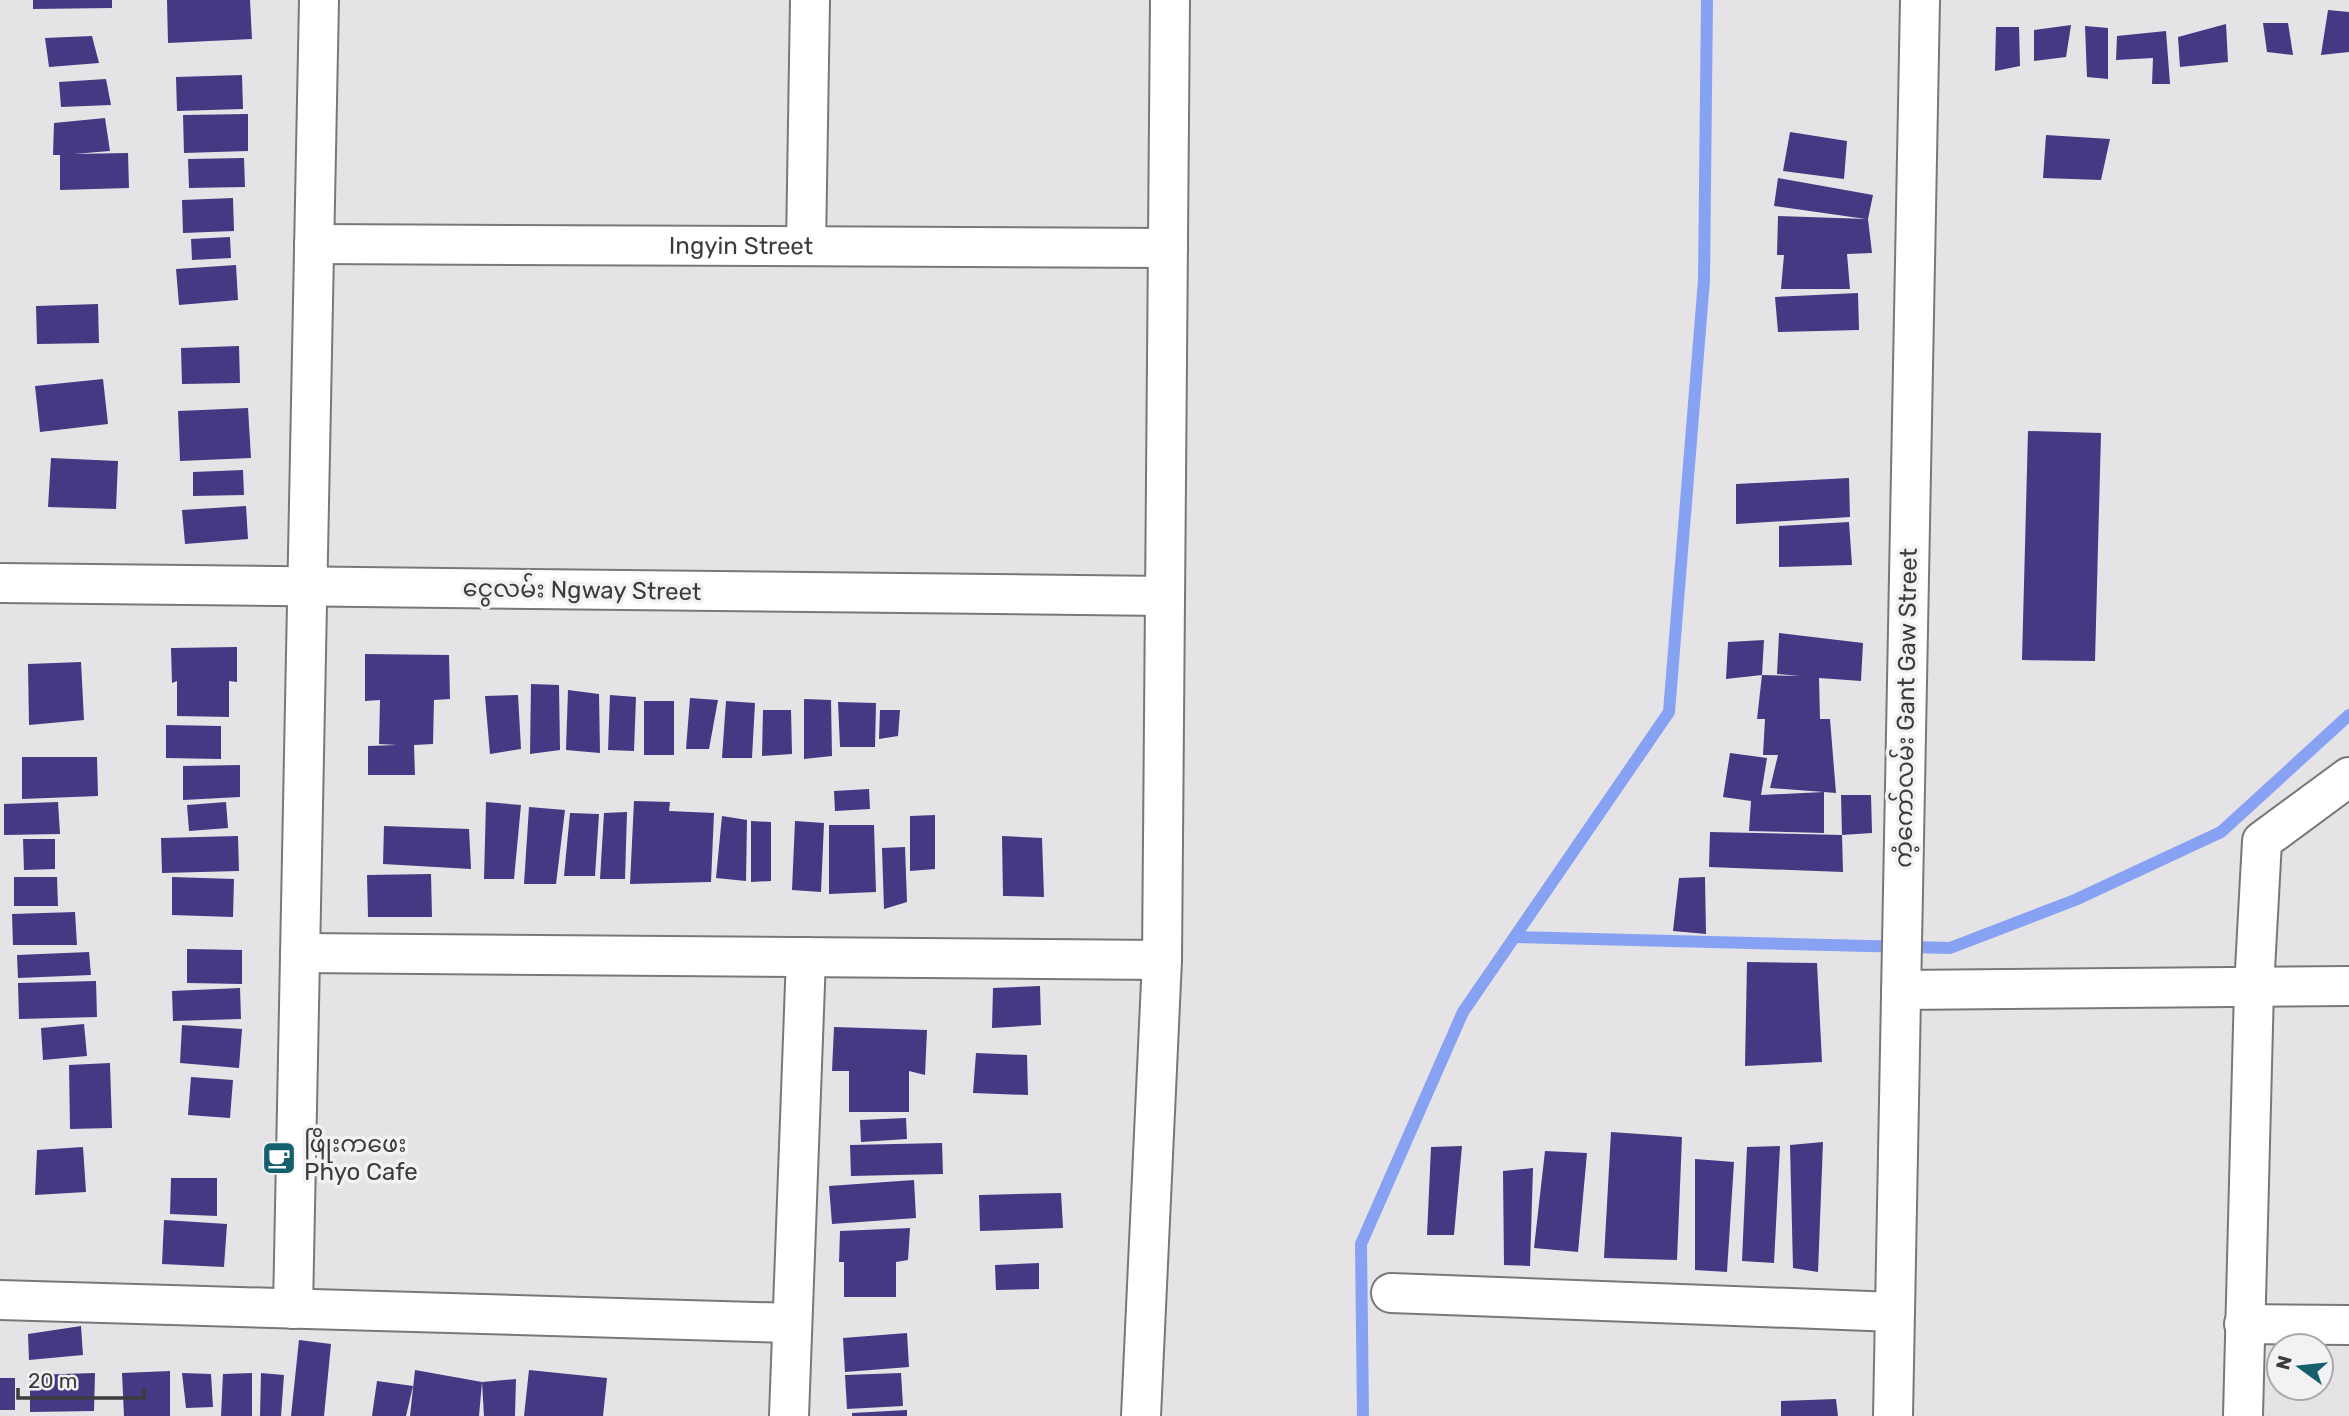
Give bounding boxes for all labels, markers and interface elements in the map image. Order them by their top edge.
street label: Ingyin Street [669,232,813,260]
street label: ကံ့ကော်လမ်း Gant Gaw Street [1887,548,1925,868]
street label: ငွေလမ်း Ngway Street [462,572,702,610]
place label: ဖြိုးကဖေး Phyo Cafe [304,1128,418,1186]
cafe icon: ဖြိုးကဖေး Phyo Cafe [260,1139,298,1177]
north arrow [2265,1332,2335,1402]
text: N [2271,1353,2297,1372]
scale bar [18,1356,144,1400]
text: 20 m [28,1368,77,1393]

